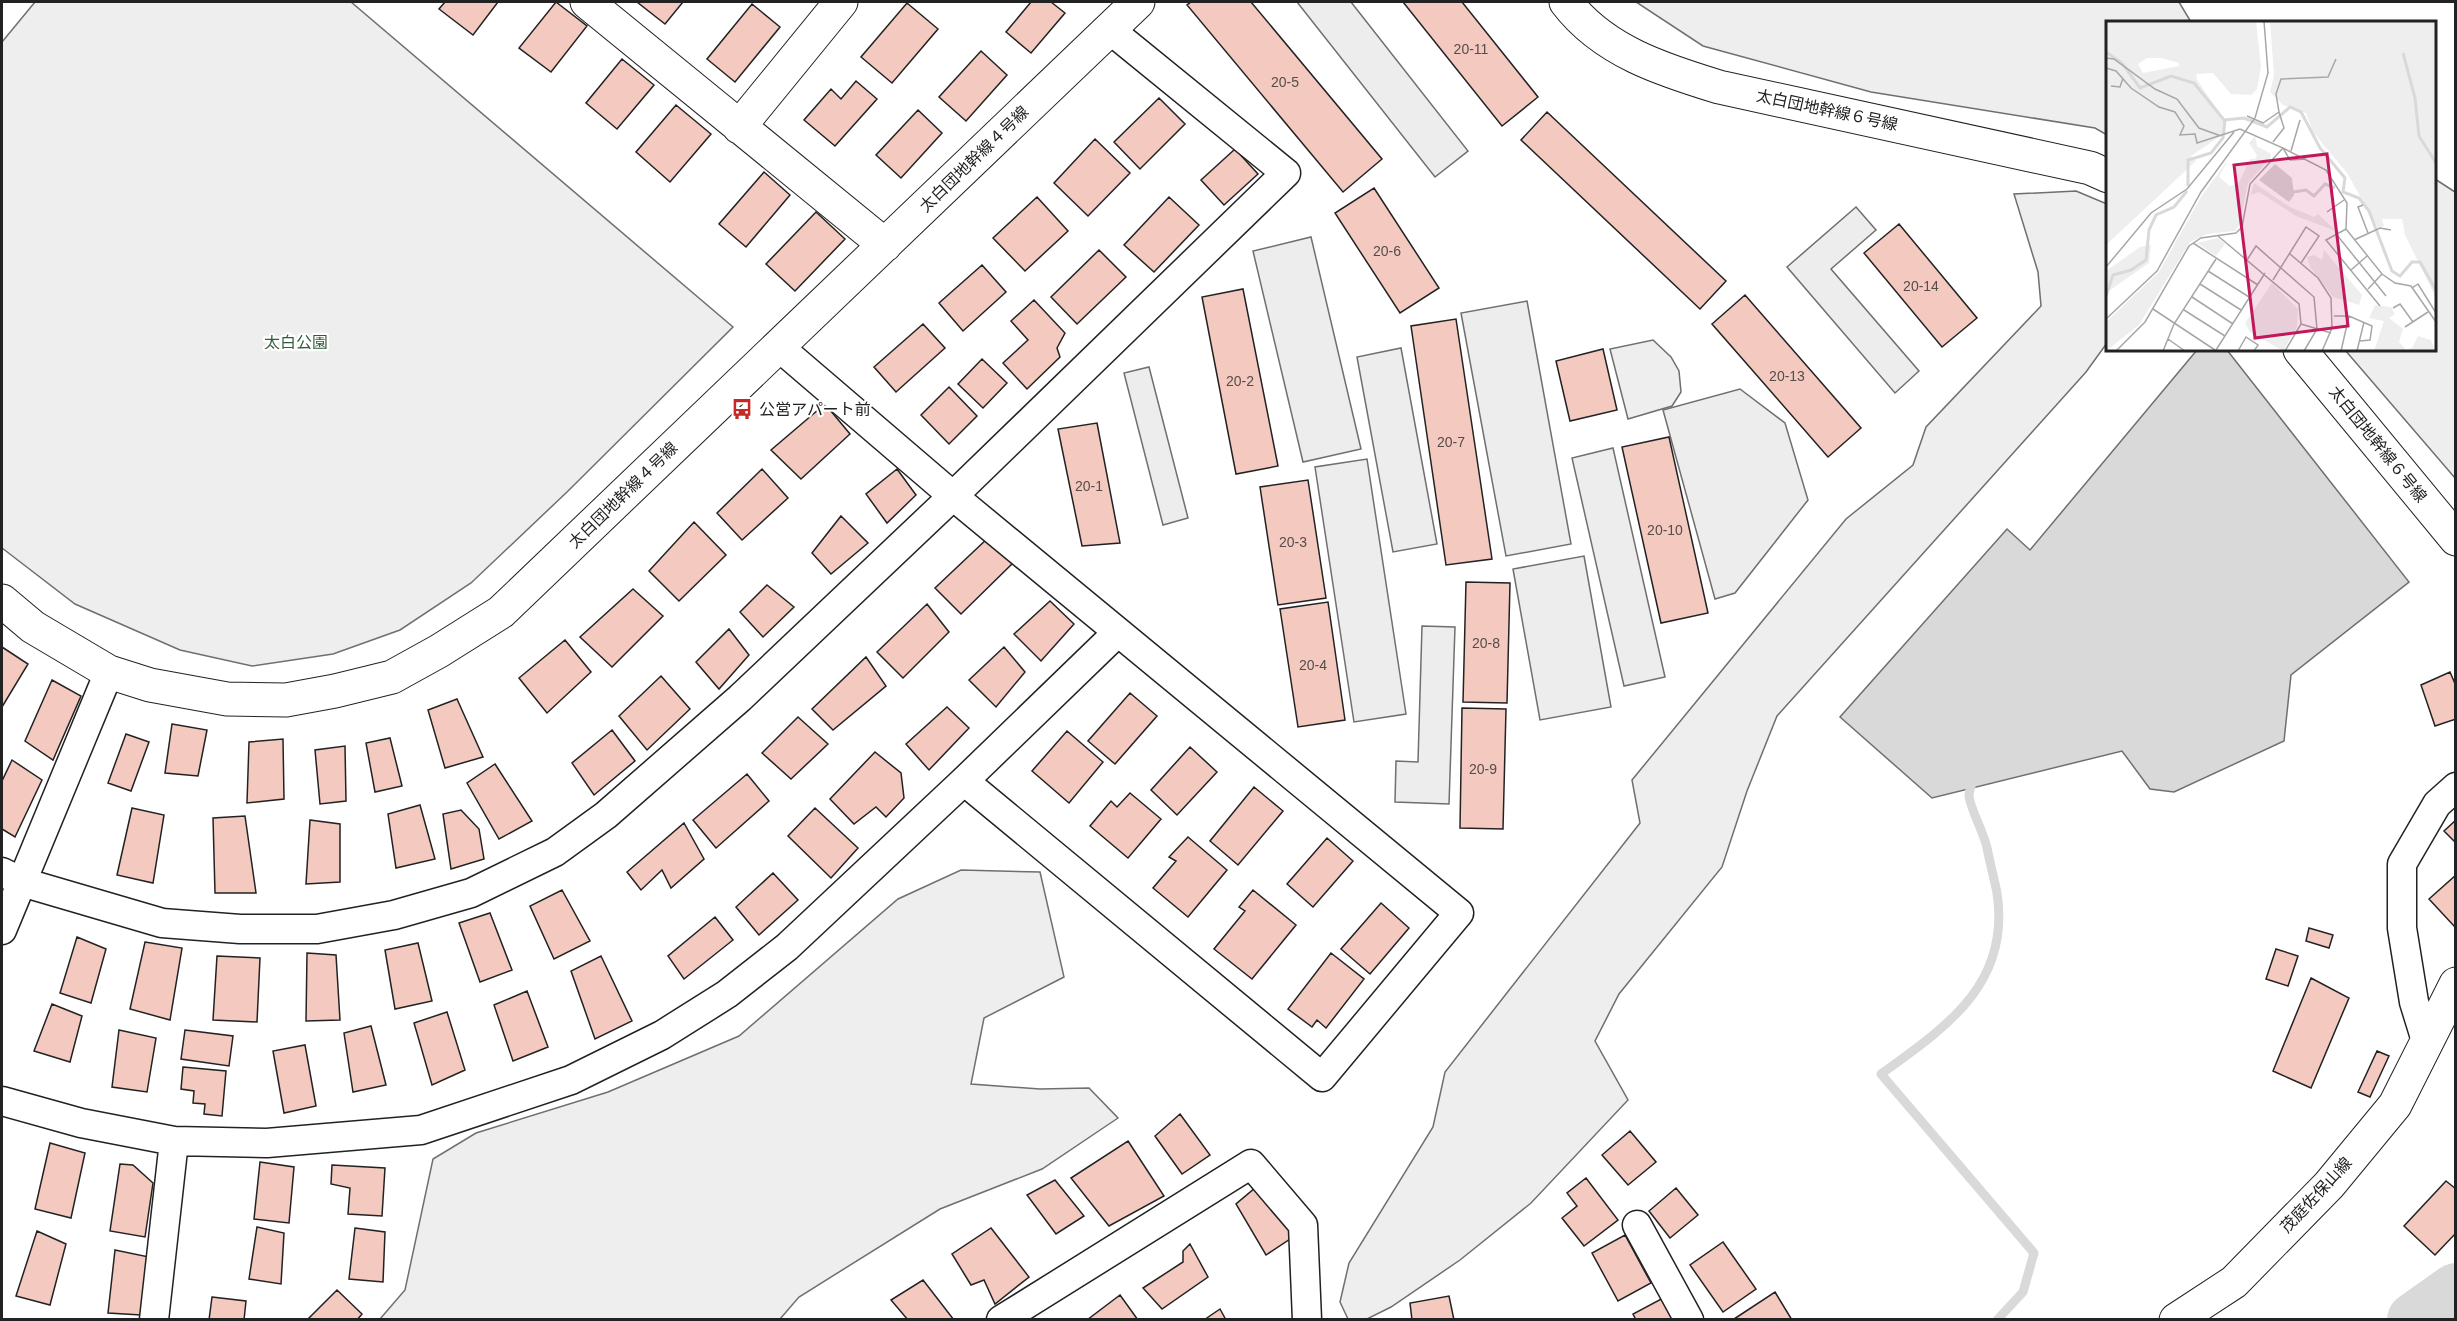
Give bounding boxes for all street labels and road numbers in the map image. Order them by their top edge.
street label: 太白団地幹線６号線 [1755,87,1899,133]
street label: 太白団地幹線４号線 [916,103,1032,215]
street label: 太白団地幹線６号線 [2326,383,2430,505]
street label: 太白団地幹線４号線 [565,439,681,551]
street label: 茂庭佐保山線 [2277,1154,2355,1236]

